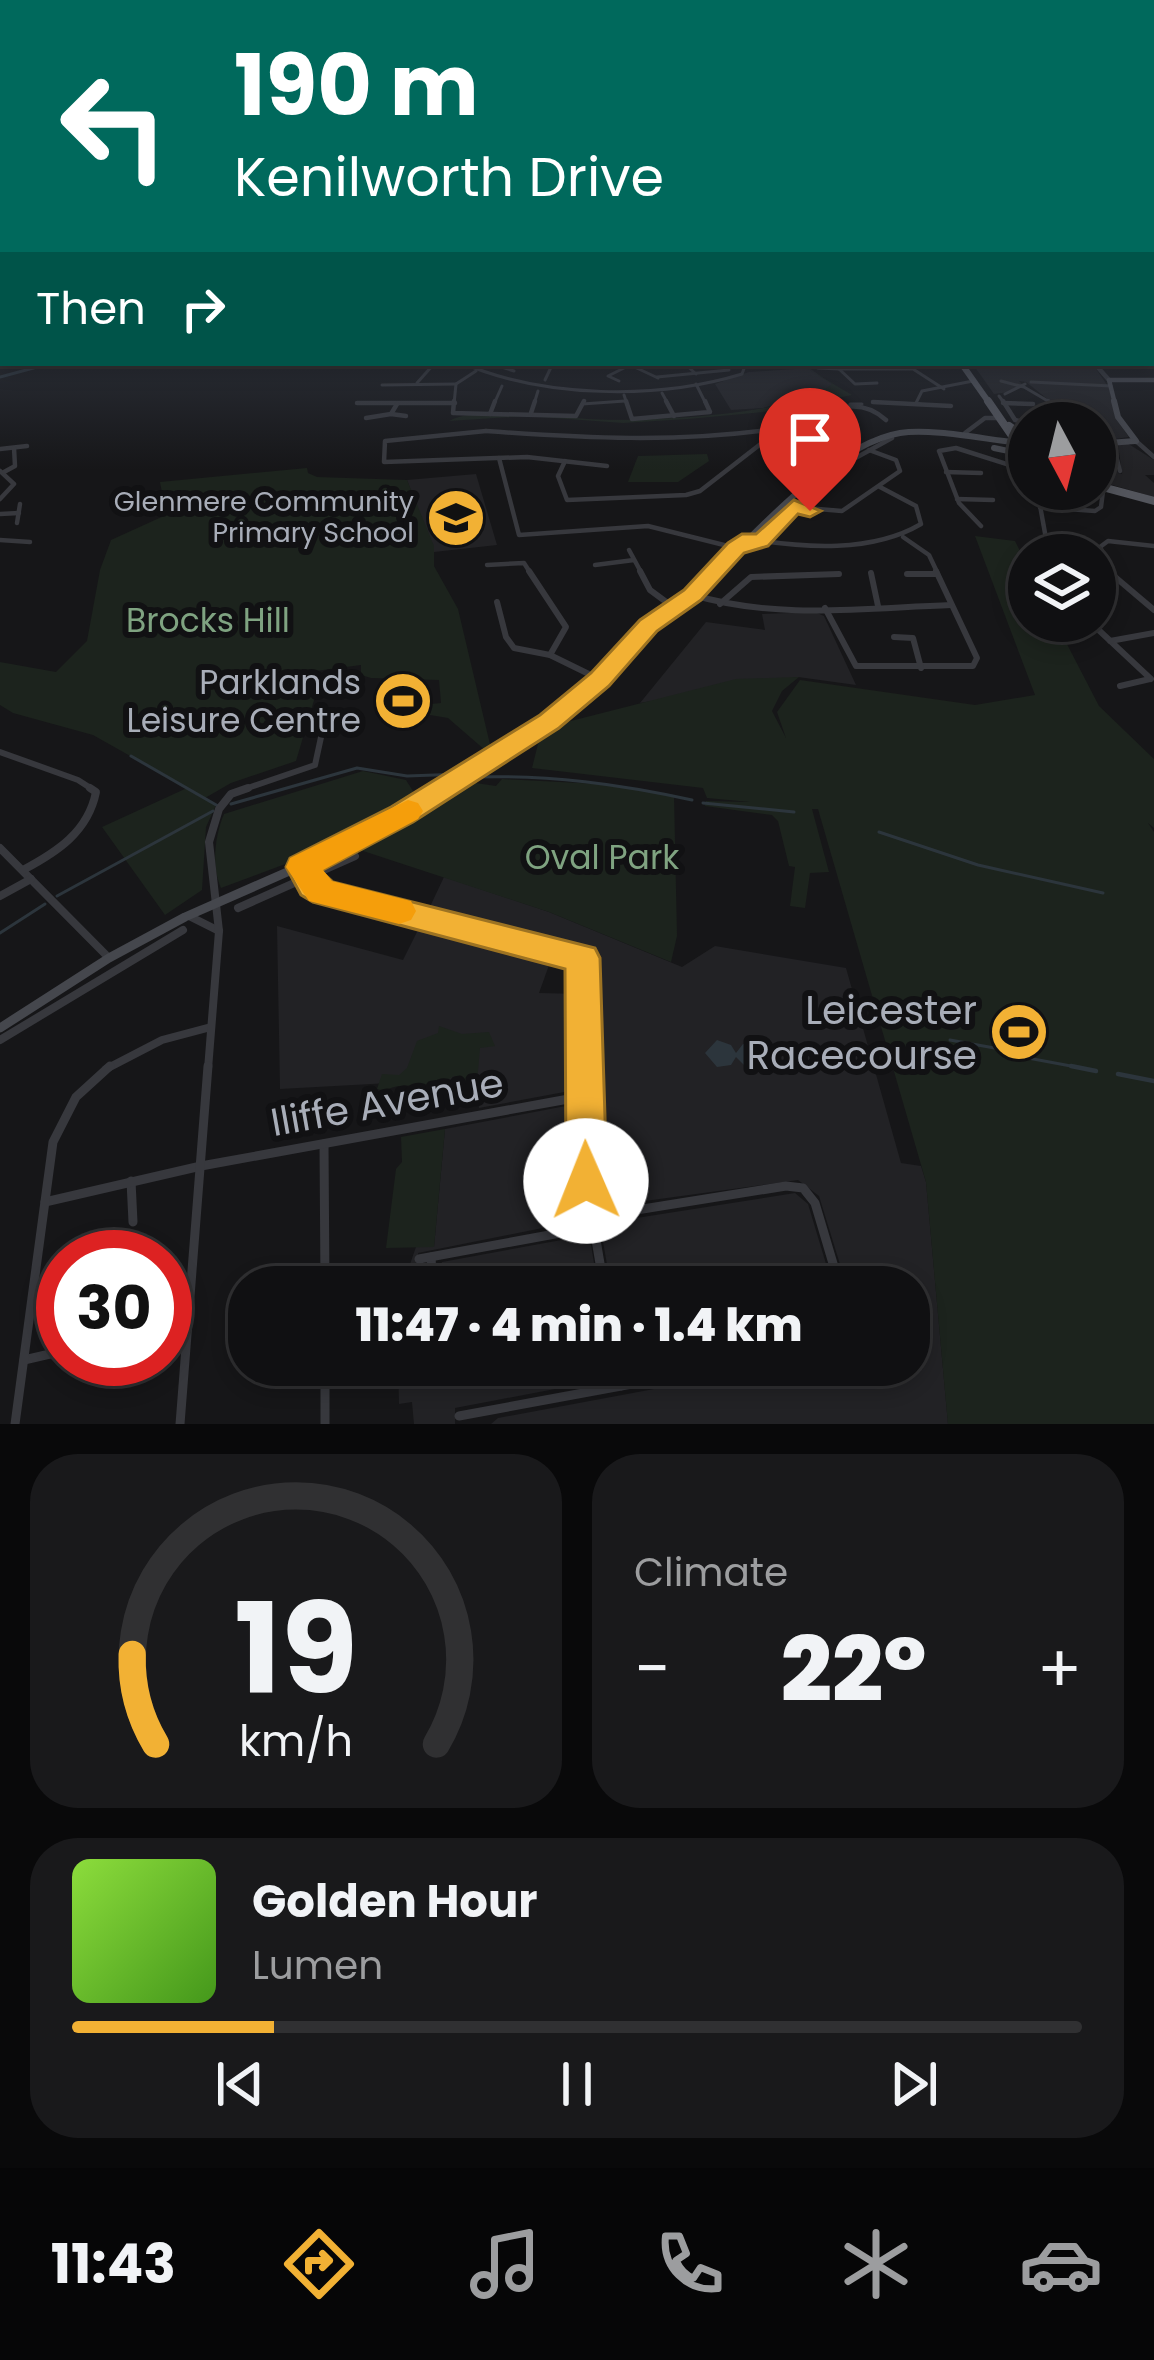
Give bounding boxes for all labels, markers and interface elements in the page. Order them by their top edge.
text: 190 m [234,27,479,144]
icon: left [36,48,192,204]
text: Kenilworth Drive [234,139,664,215]
icon: right [170,276,236,342]
text: Then [36,277,146,340]
pin [759,388,861,511]
north arrow [1008,402,1116,510]
map controls [1008,402,1116,642]
icon: arrive [777,406,843,472]
place label: Glenmere Community Primary School [114,483,414,551]
school or university icon: Glenmere Community Primary School [425,487,487,549]
button: layers [1008,534,1116,642]
park label: Brocks Hill [126,597,290,644]
place label: Parklands Leisure Centre [126,659,361,744]
sports icon: Parklands Leisure Centre [372,670,434,732]
park label: Oval Park [525,834,679,881]
place label: Leicester Racecourse [746,983,977,1083]
sports icon: Leicester Racecourse [988,1001,1050,1063]
street label: Iliffe Avenue [266,1055,508,1150]
position arrow [523,1118,649,1244]
speed limit sign: 30 [36,1230,192,1386]
text: 11:47 · 4 min · 1.4 km [356,1294,802,1357]
text: Climate [634,1545,788,1600]
text: 19 [234,1562,358,1737]
text: 22° [781,1606,926,1733]
text: − [634,1623,670,1715]
text: + [1037,1623,1082,1715]
text: km/h [239,1711,353,1771]
text: Golden Hour [252,1870,538,1933]
text: Lumen [252,1938,383,1993]
icon: previous [207,2051,273,2117]
icon: pause [544,2051,610,2117]
icon: next [881,2051,947,2117]
icon: directions [277,2222,361,2306]
icon: music [463,2222,547,2306]
icon: phone [648,2222,732,2306]
icon: climate [834,2222,918,2306]
icon: car [1019,2222,1103,2306]
text: 11:43 [51,2226,176,2302]

